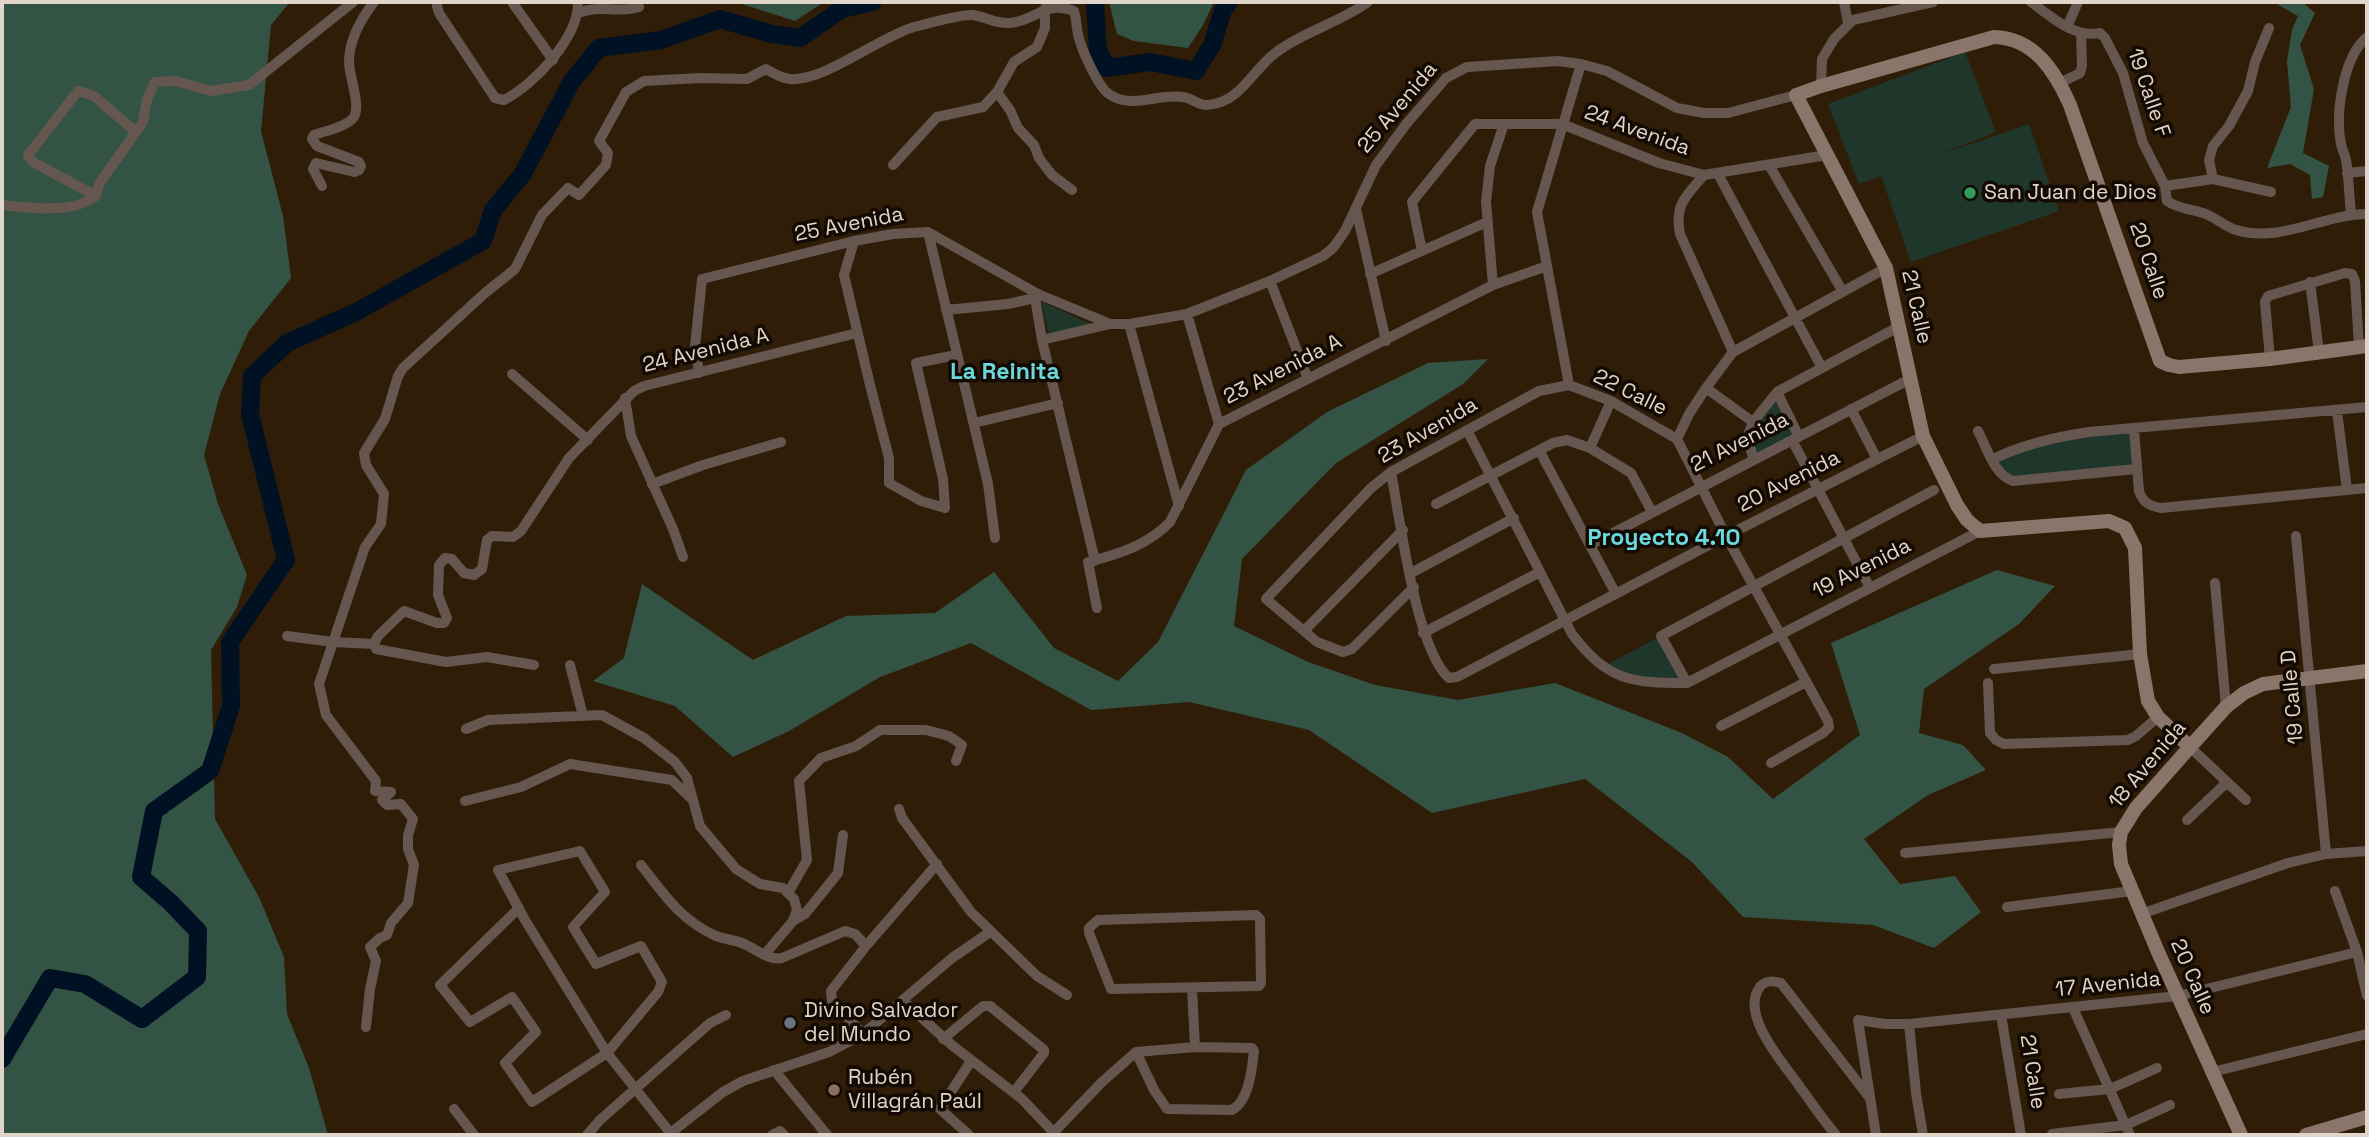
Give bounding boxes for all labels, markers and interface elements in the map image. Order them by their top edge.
street label: 19 Calle F [2121,45,2175,141]
street label: 25 Avenida [1353,58,1443,158]
street label: 24 Avenida [1581,100,1693,162]
place label: San Juan de Dios [1984,180,2157,206]
marker: San Juan de Dios [1962,185,1978,201]
street label: 25 Avenida [792,202,906,248]
street label: 20 Calle [2123,219,2173,303]
street label: 21 Calle [1895,268,1937,346]
street label: 24 Avenida A [640,323,772,379]
street label: 23 Avenida A [1220,329,1346,411]
district label: La Reinita [950,359,1060,387]
street label: 22 Calle [1589,364,1671,422]
street label: 23 Avenida [1374,392,1482,470]
street label: 21 Avenida [1687,408,1793,478]
street label: 20 Avenida [1734,446,1844,518]
district label: Proyecto 4.10 [1588,525,1740,553]
street label: 19 Avenida [1809,534,1915,604]
street label: 19 Calle D [2276,649,2310,745]
street label: 18 Avenida [2104,716,2192,814]
street label: 20 Calle [2164,935,2220,1019]
street label: 17 Avenida [2054,967,2162,1003]
place label: Divino Salvador del Mundo [804,998,958,1048]
marker: Divino Salvador del Mundo [782,1015,798,1031]
street label: 21 Calle [2014,1033,2050,1111]
place label: Rubén Villagrán Paúl [848,1065,982,1115]
marker: Rubén Villagrán Paúl [826,1082,842,1098]

